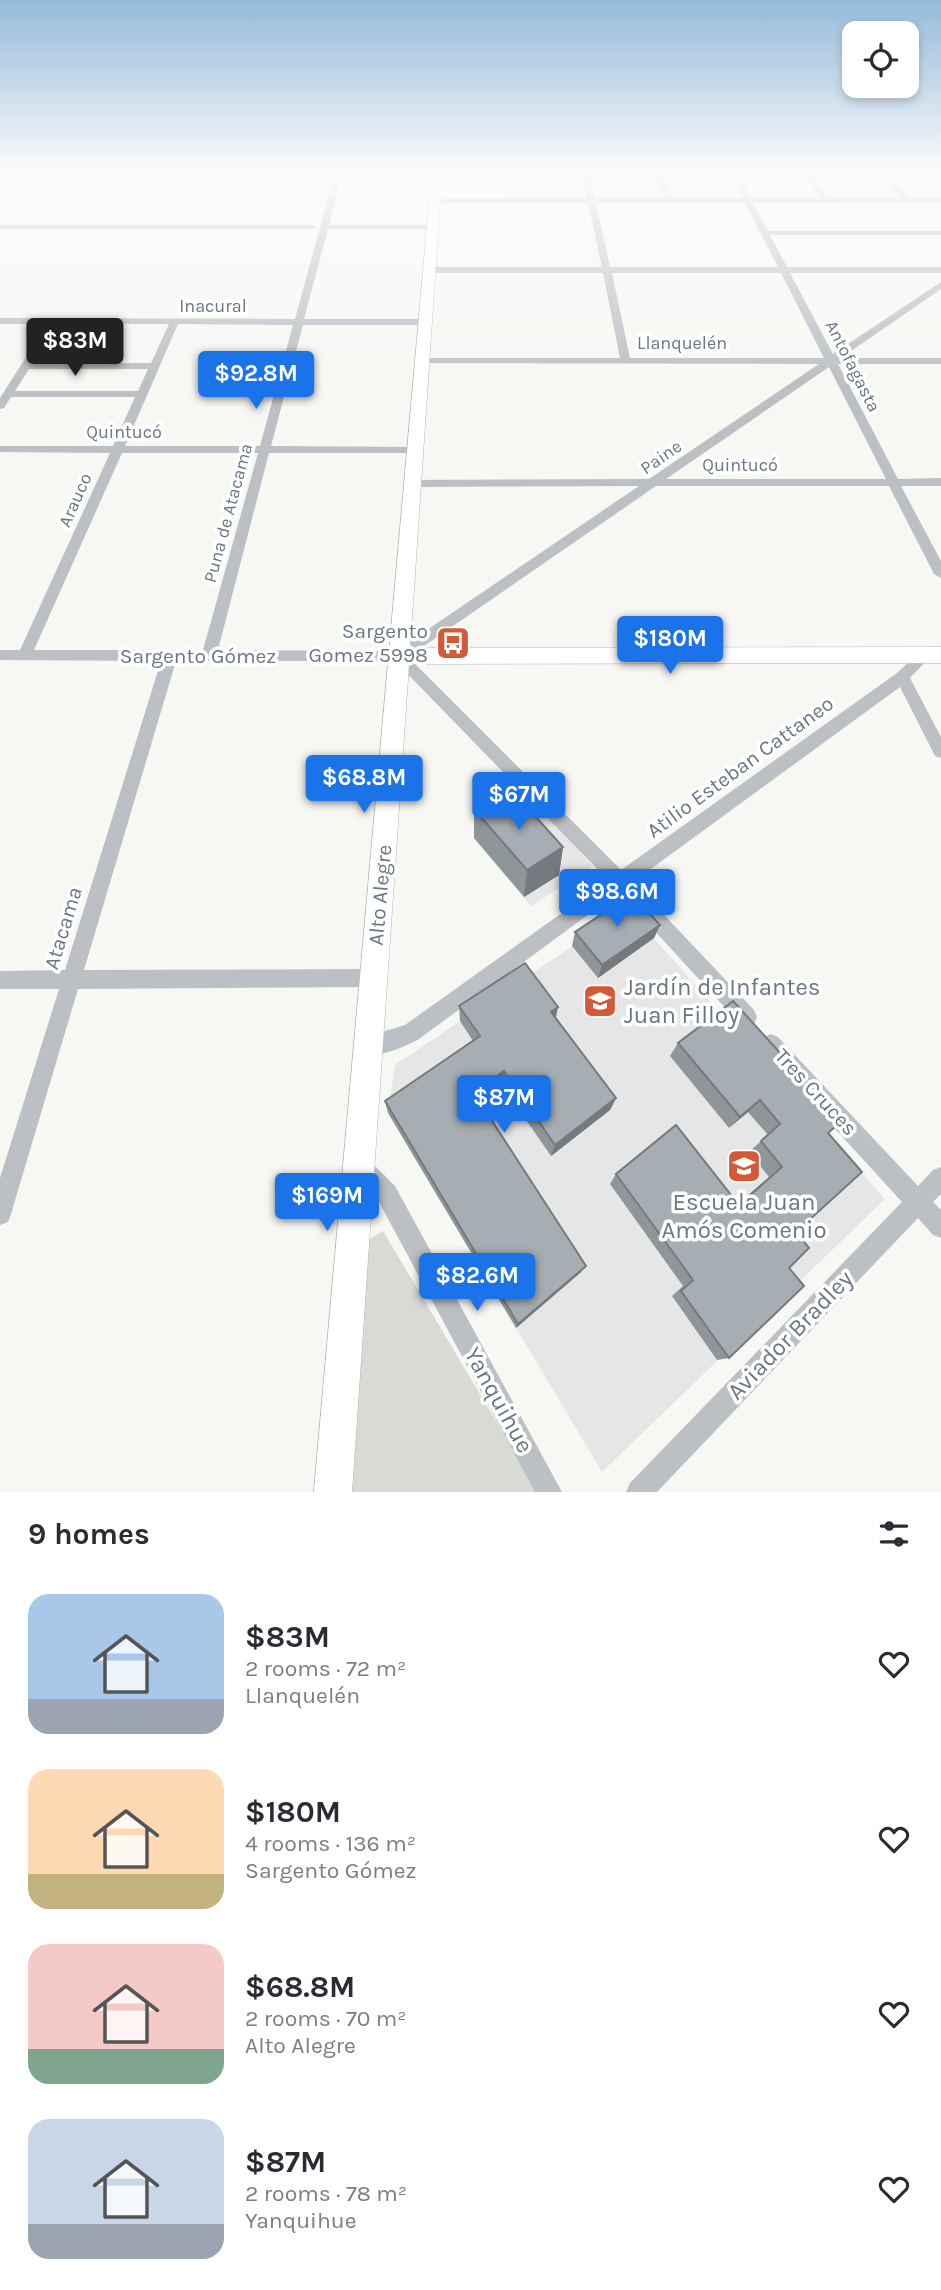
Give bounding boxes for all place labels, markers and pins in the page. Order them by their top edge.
pin: $83M [34,318,116,378]
pin: $92.8M [199,352,313,411]
pin: $180M [621,616,719,676]
place label: Sargento Gomez 5998 [309,619,428,667]
bus stop icon: Sargento Gomez 5998 [434,624,472,662]
pin: $68.8M [307,756,421,815]
pin: $67M [478,772,560,832]
pin: $98.6M [560,870,674,929]
place label: Jardín de Infantes Juan Filloy [624,973,820,1029]
school or university icon: Jardín de Infantes Juan Filloy [581,982,619,1020]
pin: $87M [463,1076,545,1135]
school or university icon: Escuela Juan Amós Comenio [725,1147,763,1185]
pin: $169M [278,1174,376,1233]
place label: Escuela Juan Amós Comenio [661,1188,827,1244]
pin: $82.6M [420,1254,534,1313]

